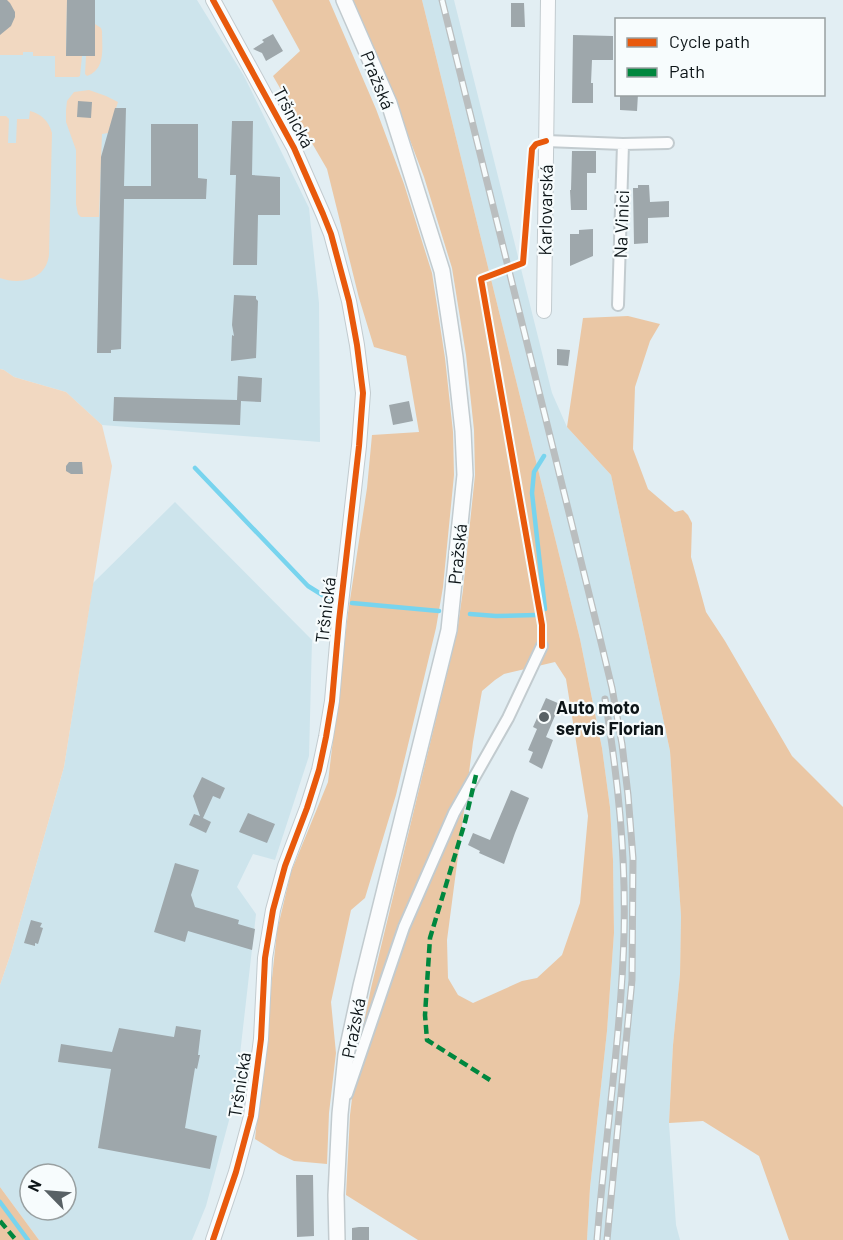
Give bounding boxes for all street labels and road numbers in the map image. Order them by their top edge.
street label: Pražská [356,48,400,112]
street label: Tršnická [269,83,319,151]
street label: Karlovarská [533,164,557,256]
street label: Na Vinici [609,189,633,259]
street label: Pražská [443,522,471,586]
street label: Tršnická [310,576,340,644]
street label: Pražská [336,996,370,1060]
street label: Tršnická [223,1051,255,1119]

